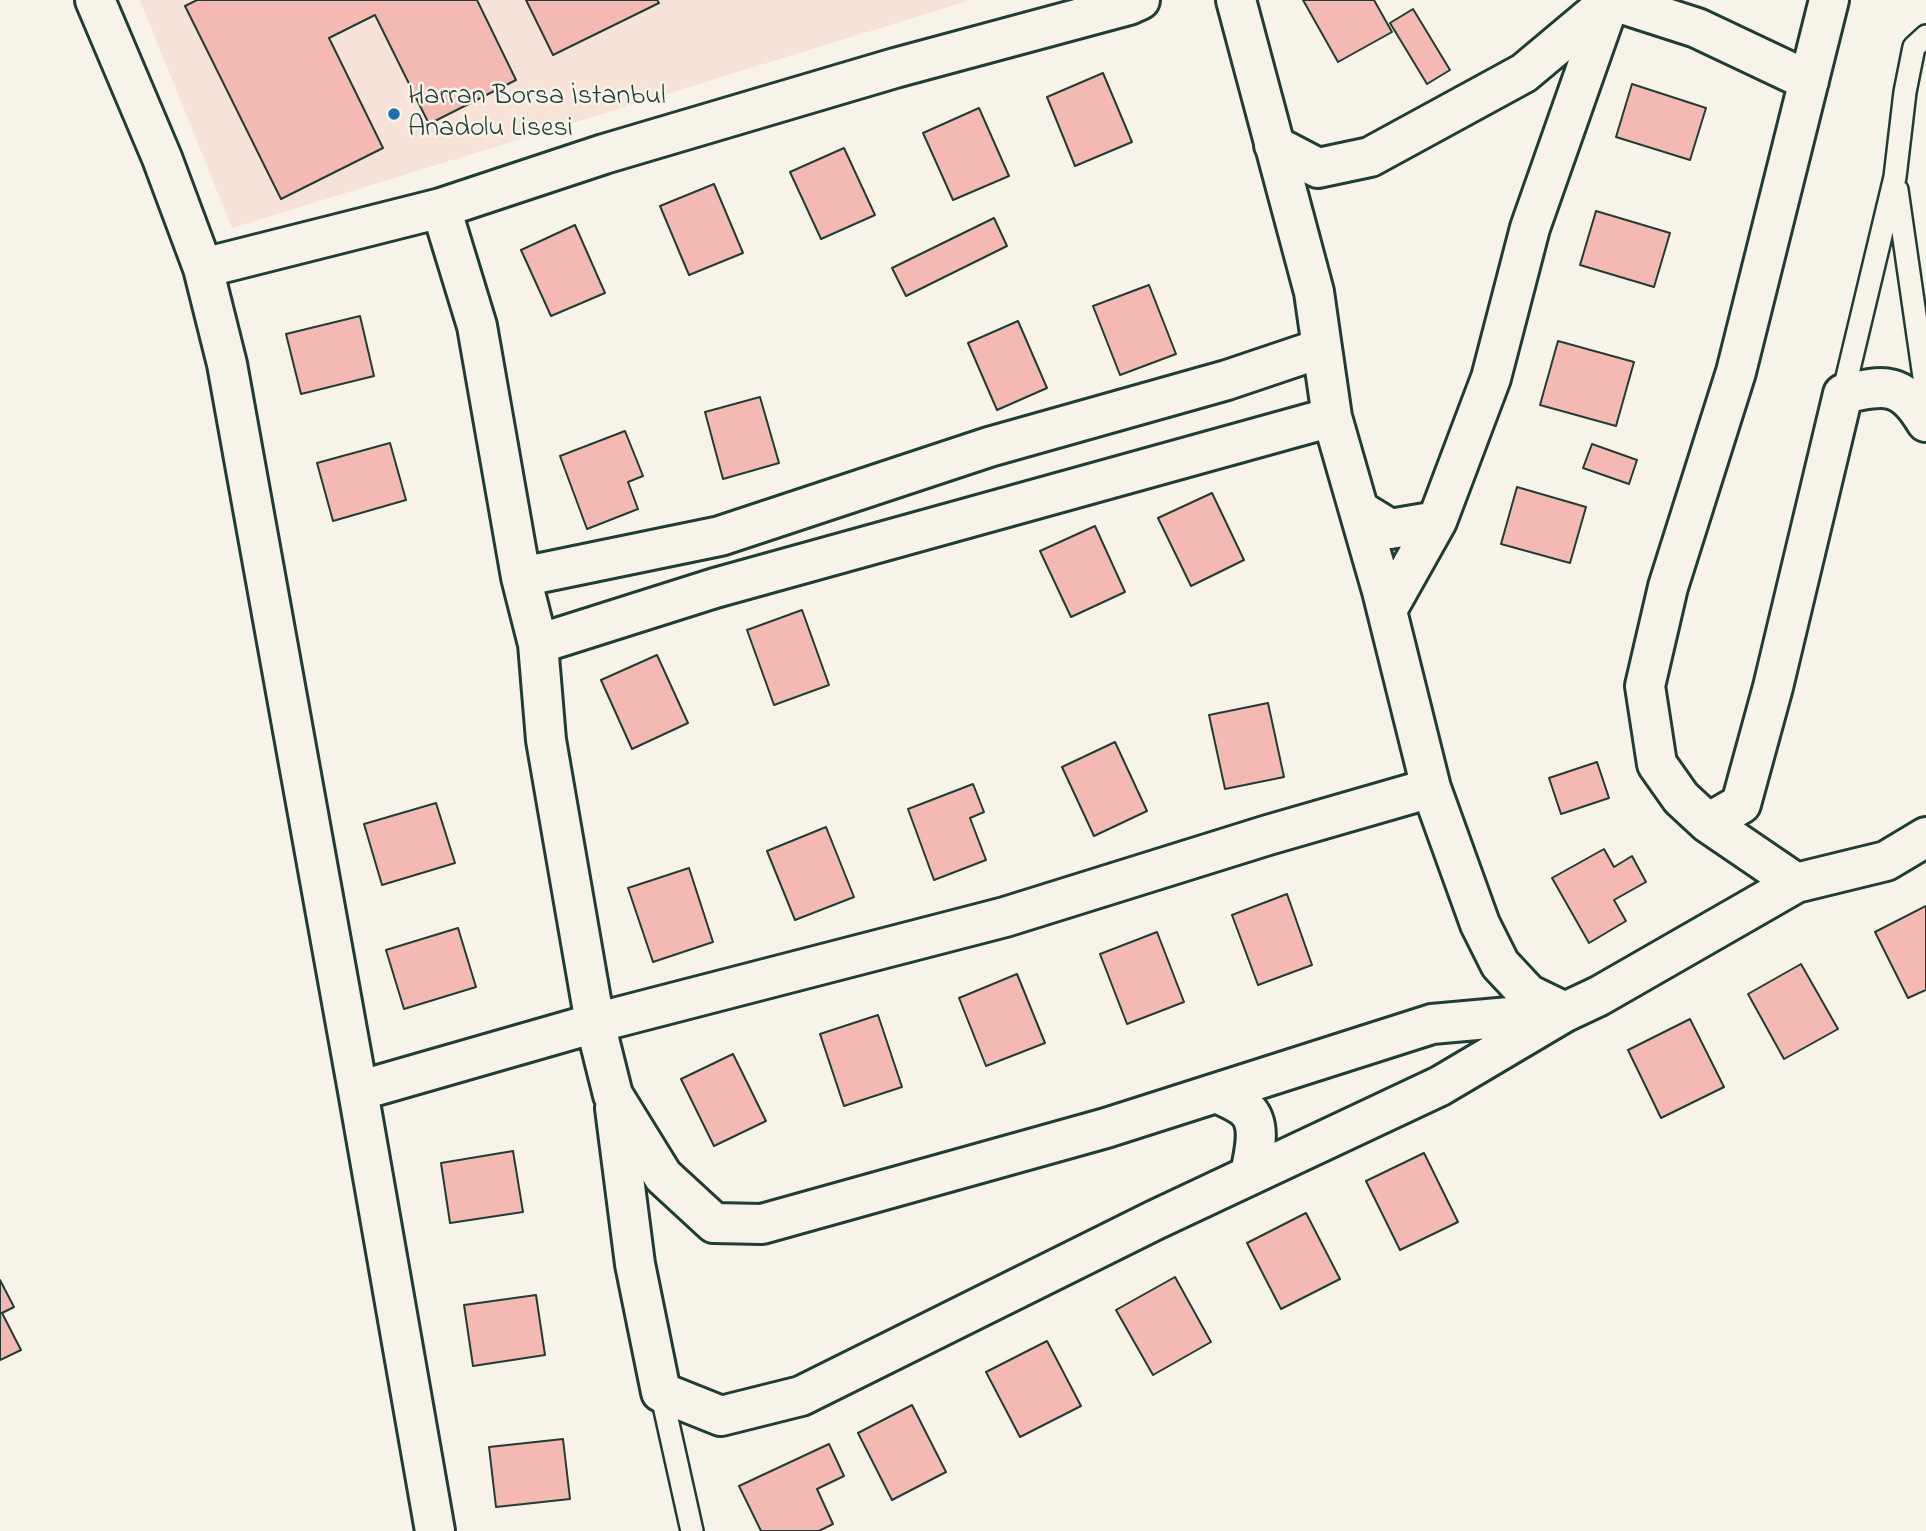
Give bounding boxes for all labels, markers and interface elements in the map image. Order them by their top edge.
place label: Harran Borsa İstanbul Anadolu Lisesi [408,81,666,147]
marker: Harran Borsa İstanbul Anadolu Lisesi [386,106,402,122]

